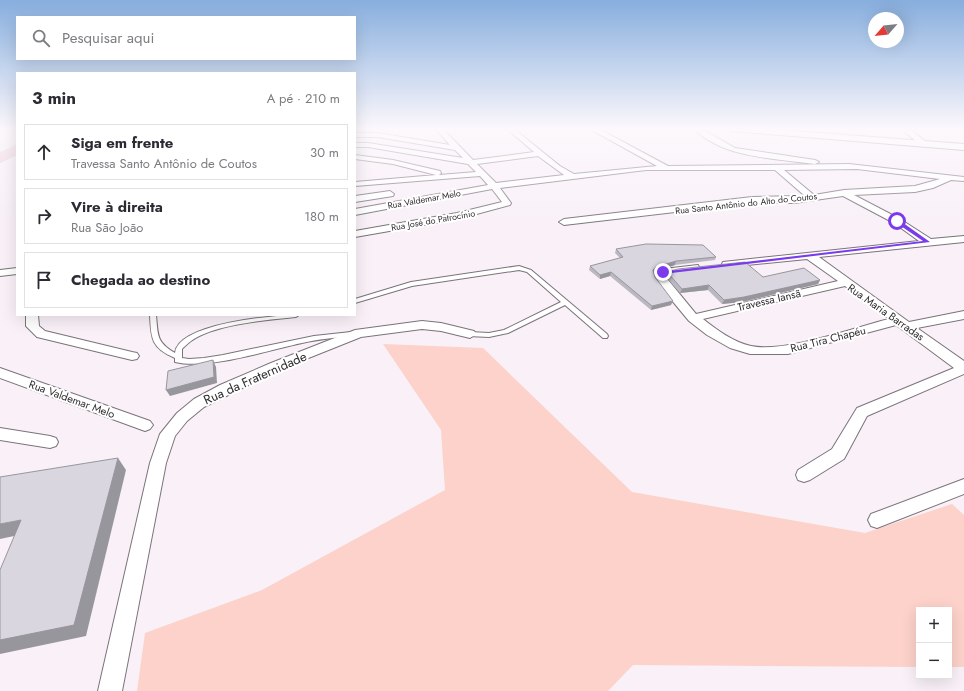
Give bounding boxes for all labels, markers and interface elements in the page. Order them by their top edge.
north arrow [868,12,904,48]
search box [16,16,356,60]
icon: search [30,27,52,49]
text: Pesquisar aqui [62,27,154,49]
text: 3 min [32,86,76,110]
text: A pé · 210 m [267,89,340,108]
text: Siga em frente [71,132,173,154]
icon: ahead [33,141,55,163]
text: 30 m [310,143,339,162]
text: Travessa Santo Antônio de Coutos [71,154,257,173]
street label: Rua Valdemar Melo [386,186,462,212]
street label: Rua Santo Antônio do Alto do Coutos [674,189,818,217]
text: Vire à direita [71,196,163,218]
icon: right [33,205,55,227]
street label: Rua José do Patrocínio [390,206,476,234]
text: 180 m [304,207,339,226]
route start [888,212,906,230]
text: Rua São João [71,218,143,237]
route end [654,263,672,281]
icon: arrive [33,269,55,291]
text: Chegada ao destino [71,269,210,291]
street label: Rua Maria Barradas [844,280,928,345]
street label: Travessa Iansã [736,285,802,315]
street label: Rua Tira Chapéu [789,322,867,356]
street label: Rua da Fraternidade [200,347,310,409]
street label: Rua Valdemar Melo [27,376,117,422]
map controls [916,607,952,679]
button: + [916,607,952,643]
button: − [916,643,952,679]

